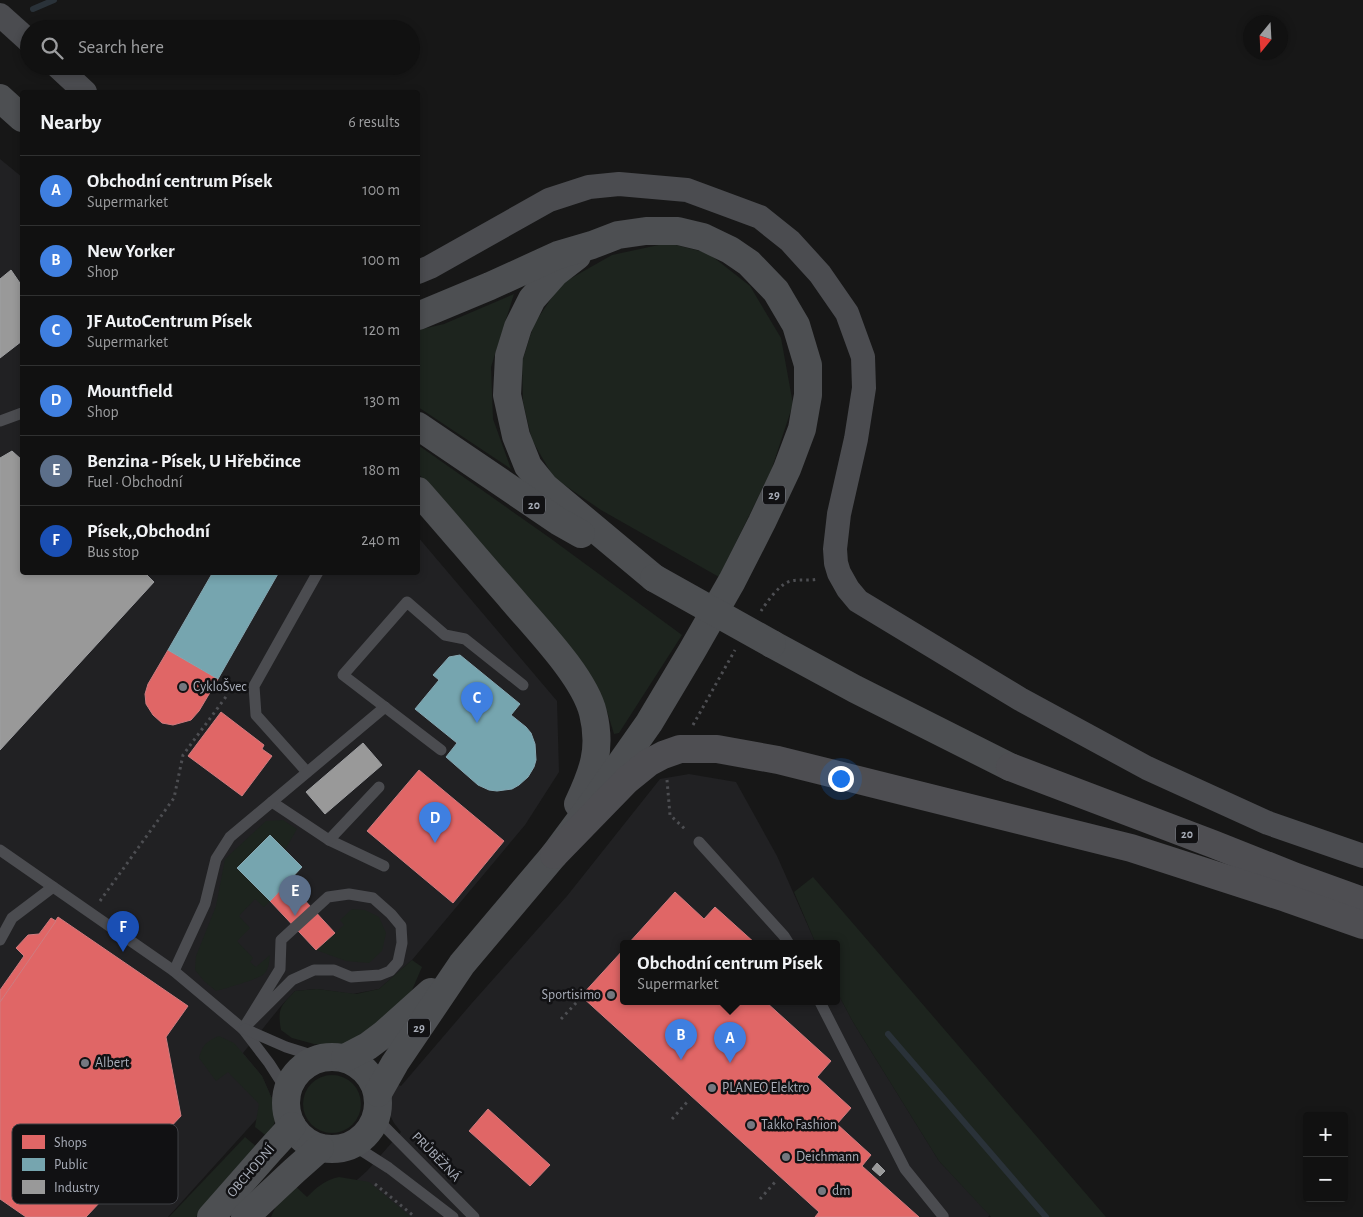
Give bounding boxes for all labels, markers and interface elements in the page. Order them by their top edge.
north arrow [1243,15,1288,60]
search box [20,20,420,75]
icon: search [38,34,66,62]
text: Search here [78,38,164,57]
text: Nearby [40,112,101,133]
text: 6 results [348,114,400,130]
text: Obchodní centrum Písek [87,172,272,191]
text: A [51,182,61,198]
text: 100 m [362,182,400,198]
text: Supermarket [87,194,168,210]
text: New Yorker [87,242,175,261]
text: B [51,252,61,268]
text: 100 m [362,252,400,268]
text: Shop [87,264,119,280]
text: JF AutoCentrum Písek [87,312,252,331]
text: C [52,322,60,338]
text: 120 m [363,322,400,338]
text: Supermarket [87,334,168,350]
text: Mountfield [87,382,173,401]
text: D [51,392,61,408]
text: 130 m [364,392,400,408]
text: Shop [87,404,119,420]
text: Benzina - Písek, U Hřebčince [87,452,301,471]
text: E [52,462,60,478]
text: 180 m [363,462,400,478]
text: Fuel · Obchodní [87,474,183,490]
road number: 29 [763,486,785,504]
road number: 20 [523,496,545,514]
text: Písek,,Obchodní [87,522,210,541]
text: F [52,532,60,548]
text: 240 m [361,532,400,548]
text: Bus stop [87,544,139,560]
place label: CykloŠvec [193,678,247,694]
marker: CykloŠvec [177,681,189,693]
pin: C [461,682,493,723]
your location [828,766,854,792]
pin: D [419,802,451,843]
road number: 20 [1176,824,1198,844]
pin: E [279,875,311,916]
pin: F [107,911,139,952]
popup [620,940,840,1005]
text: Obchodní centrum Písek [637,954,823,973]
text: Supermarket [637,976,718,992]
place label: Sportisimo [542,988,601,1002]
marker: Sportisimo [605,989,617,1001]
road number: 29 [408,1018,430,1038]
pin: B [665,1019,697,1060]
pin: A [714,1022,746,1063]
place label: Albert [95,1056,130,1070]
marker: Albert [79,1057,91,1069]
place label: PLANEO Elektro [722,1081,809,1095]
marker: PLANEO Elektro [706,1082,718,1094]
map controls [1303,1112,1348,1202]
button: + [1303,1112,1348,1157]
place label: Takko Fashion [761,1118,837,1132]
marker: Takko Fashion [745,1119,757,1131]
legend [12,1124,178,1204]
street label: PRŮBĚŽNÁ [409,1127,465,1184]
text: Shops [54,1136,87,1150]
street label: OBCHODNÍ [222,1140,278,1200]
place label: Deichmann [796,1150,859,1164]
marker: Deichmann [780,1151,792,1163]
button: − [1303,1157,1348,1202]
text: Public [54,1158,88,1172]
text: Industry [54,1181,100,1195]
place label: dm [832,1184,850,1198]
marker: dm [816,1185,828,1197]

